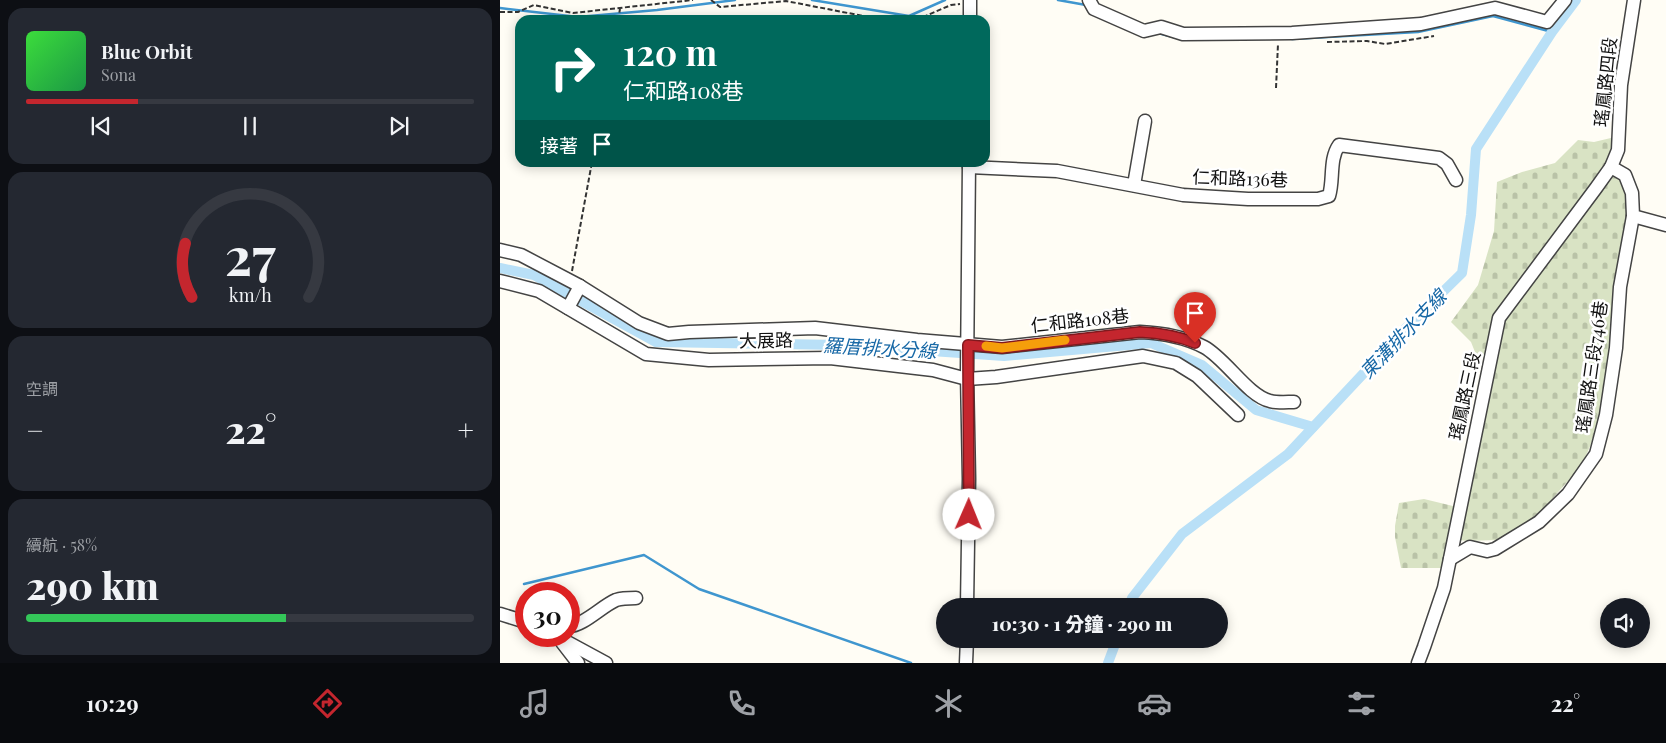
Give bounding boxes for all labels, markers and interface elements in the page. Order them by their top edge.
text: 120 m [623,28,717,75]
icon: right [540,35,605,100]
street label: 瑤鳳路四段 [1588,36,1622,128]
text: Blue Orbit [101,38,192,64]
text: Sona [101,64,136,85]
text: 仁和路108巷 [623,75,744,105]
icon: previous [87,112,115,140]
icon: pause [236,112,264,140]
icon: next [385,112,413,140]
icon: arrive [588,130,616,158]
text: 接著 [540,132,578,158]
street label: 仁和路136巷 [1192,164,1288,192]
text: 27 [225,220,276,289]
water label: 東溝排水支線 [1353,282,1453,383]
text: km/h [229,283,272,306]
pin [1174,292,1216,343]
icon: arrive [1181,299,1209,327]
street label: 瑤鳳路三段746巷 [1570,299,1612,434]
street label: 仁和路108巷 [1029,303,1130,337]
street label: 大展路 [739,328,793,352]
water label: 羅厝排水分線 [822,331,940,363]
street label: 瑤鳳路三段 [1443,349,1485,442]
text: 空調 [26,378,58,399]
text: 22° [225,403,277,454]
text: − [26,411,44,448]
text: + [458,411,474,448]
position arrow [942,488,994,540]
text: 續航 · 58% [26,534,97,555]
text: 290 km [26,559,159,610]
speed limit sign: 30 [515,582,580,647]
map controls [1600,598,1650,648]
button: sound [1600,598,1650,648]
text: 10:30 · 1 分鐘 · 290 m [992,610,1172,636]
icon: directions [310,686,345,721]
icon: music [517,686,552,721]
icon: phone [724,686,759,721]
icon: climate [931,686,966,721]
icon: car [1137,686,1172,721]
icon: filters [1344,686,1379,721]
text: 10:29 [86,688,139,718]
text: 22° [1551,688,1580,718]

